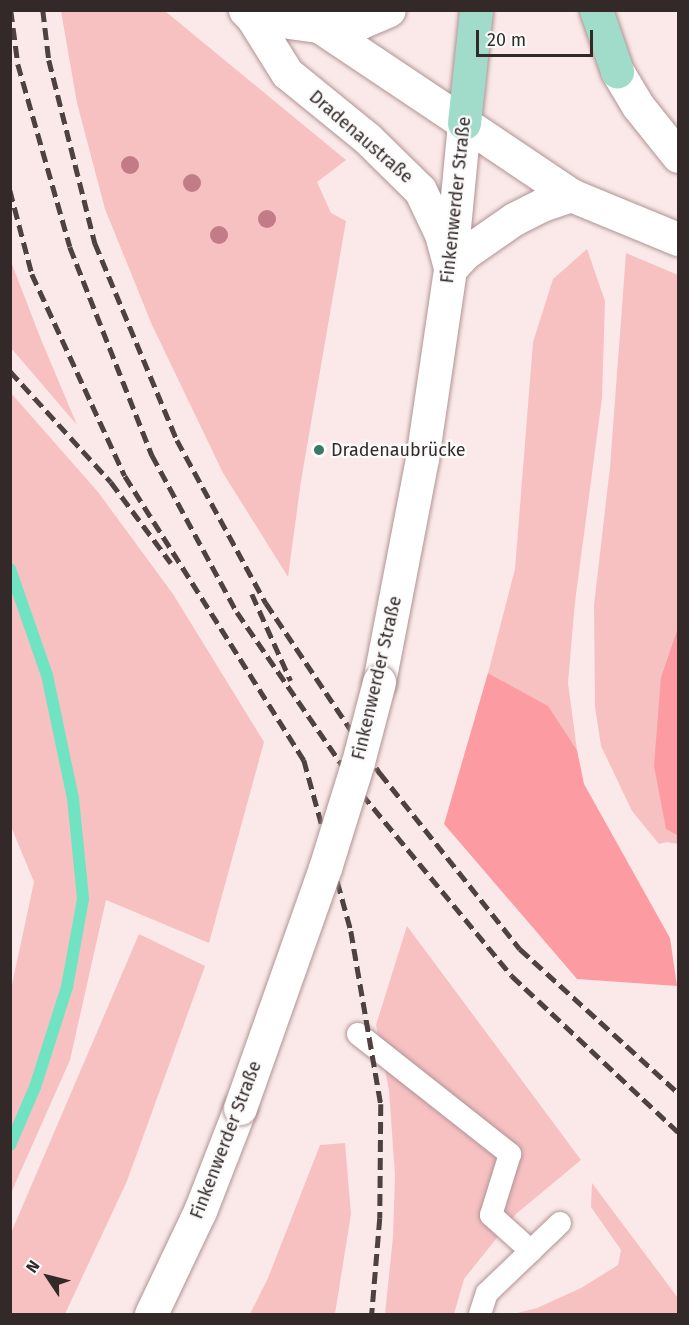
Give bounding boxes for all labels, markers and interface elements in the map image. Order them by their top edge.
scale bar [479,18,596,56]
text: 20 m [487,29,526,51]
street label: Dradenaustraße [305,86,417,188]
street label: Finkenwerder Straße [437,116,475,284]
place label: Dradenaubrücke [331,439,466,461]
marker: Dradenaubrücke [312,443,326,457]
street label: Finkenwerder Straße [348,594,406,762]
street label: Finkenwerder Straße [186,1058,266,1222]
north arrow [18,1247,78,1307]
text: N [22,1257,44,1276]

